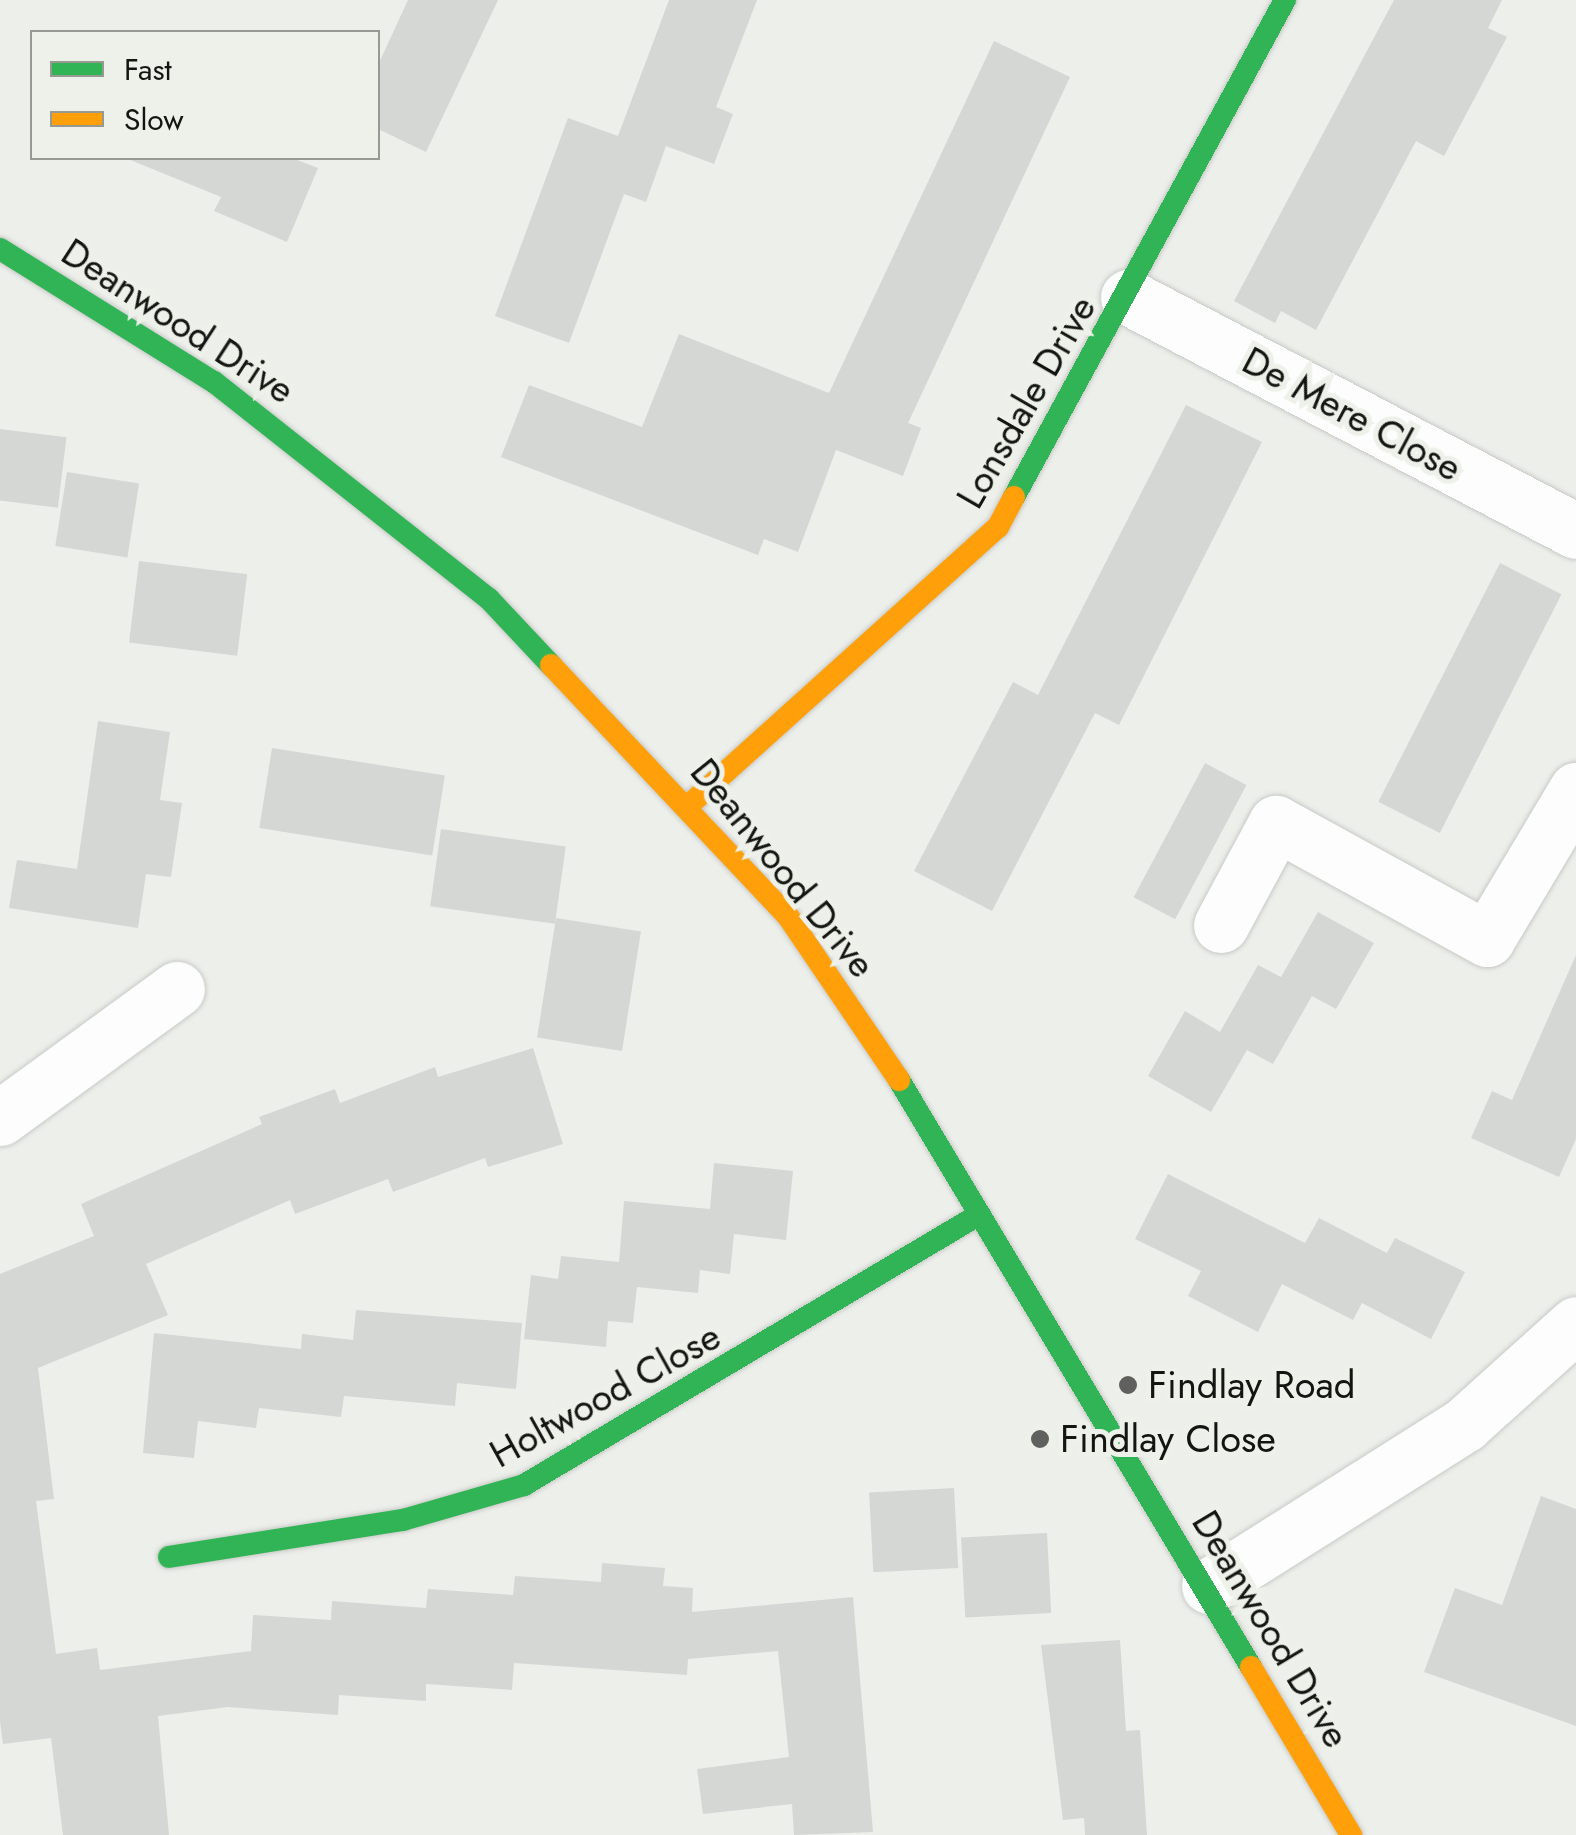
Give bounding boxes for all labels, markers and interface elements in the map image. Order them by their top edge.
legend [30,30,380,160]
text: Fast [124,48,172,91]
text: Slow [124,98,184,141]
street label: Deanwood Drive [53,229,303,413]
street label: Lonsdale Drive [947,288,1105,516]
street label: De Mere Close [1235,337,1469,491]
street label: Deanwood Drive [681,750,885,986]
street label: Holtwood Close [482,1313,728,1477]
place label: Findlay Road [1148,1362,1355,1408]
marker: Findlay Road [1117,1374,1139,1396]
place label: Findlay Close [1060,1416,1276,1462]
marker: Findlay Close [1029,1428,1051,1450]
street label: Deanwood Drive [1183,1503,1359,1755]

